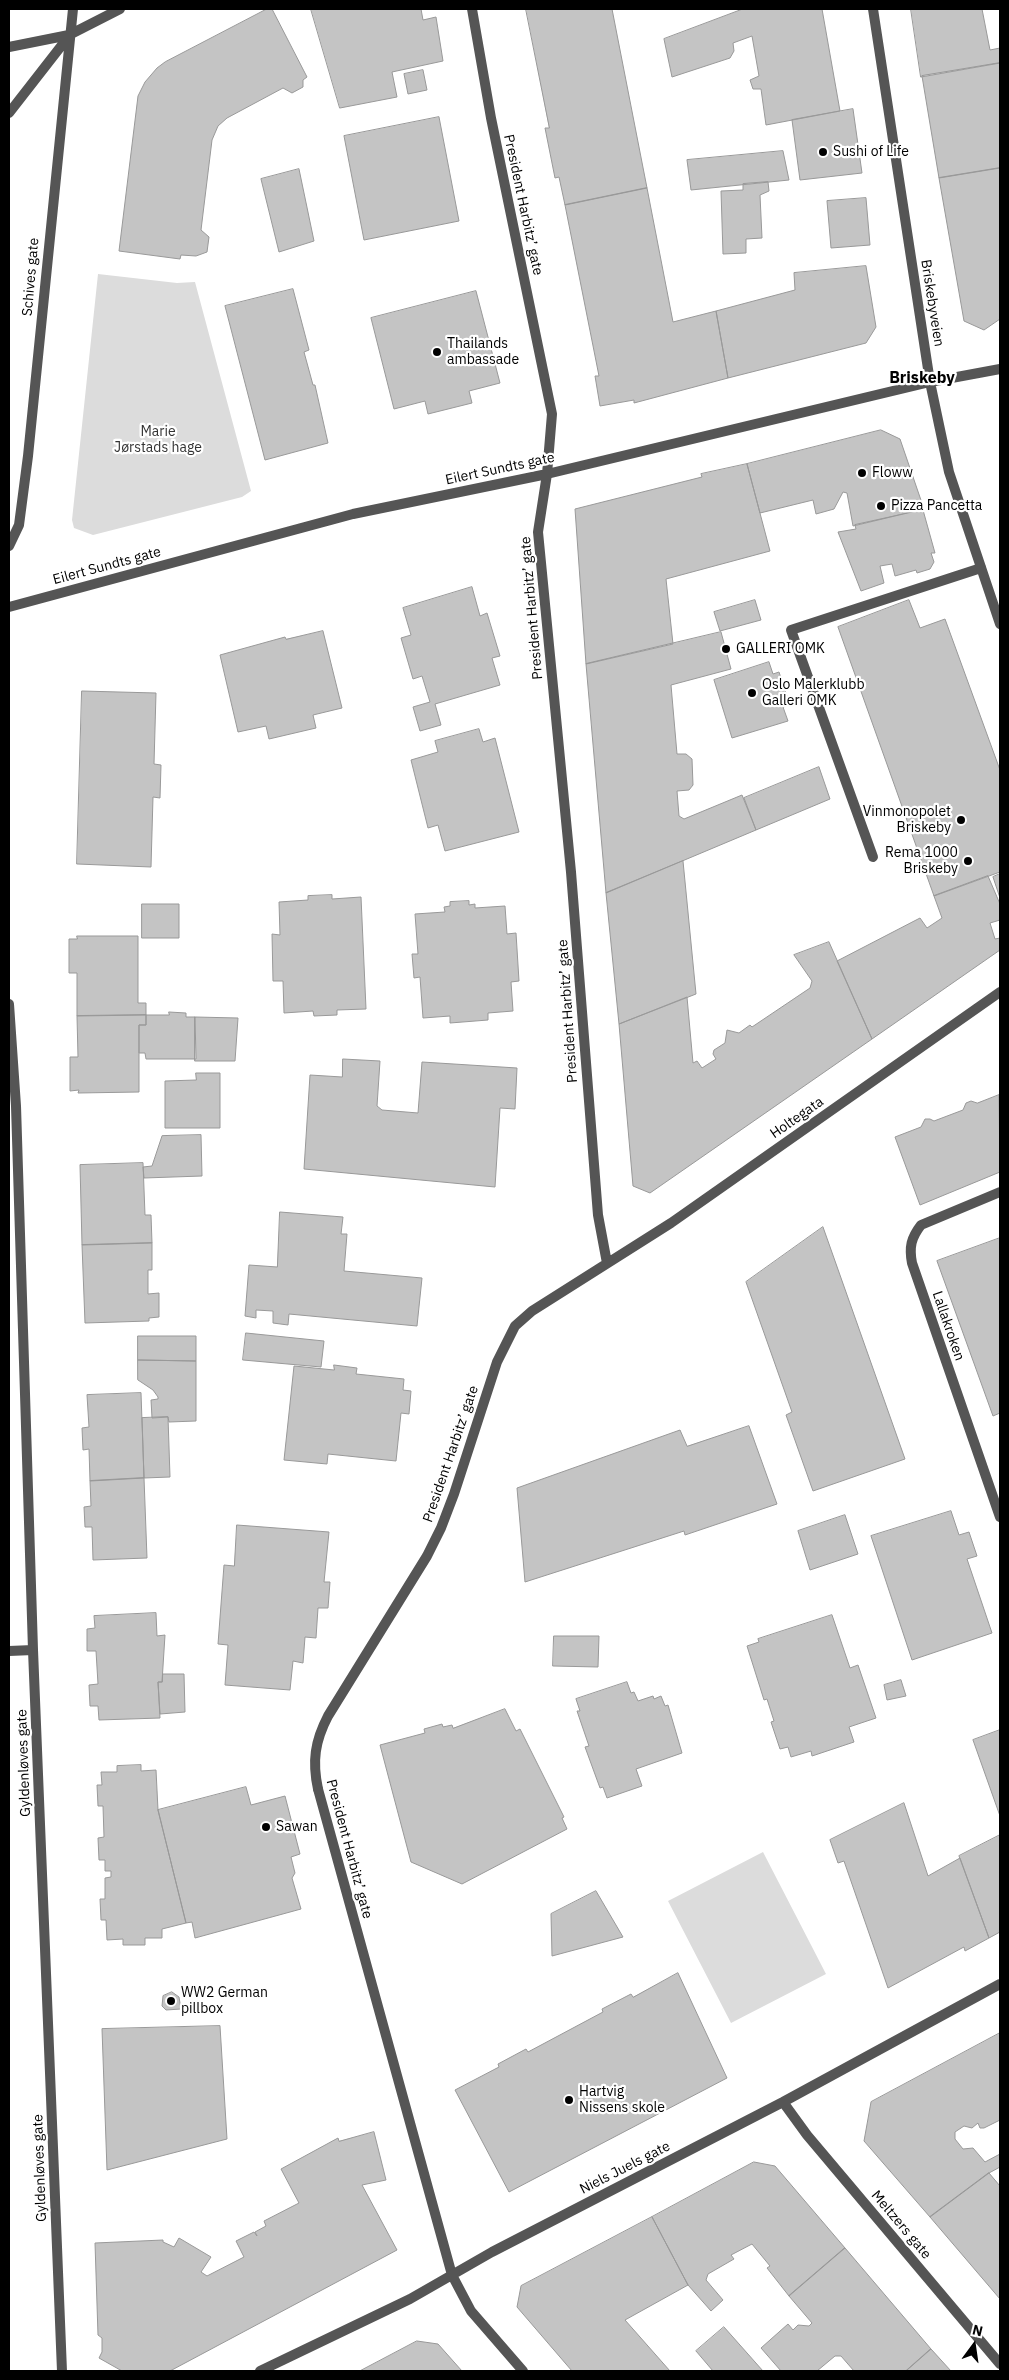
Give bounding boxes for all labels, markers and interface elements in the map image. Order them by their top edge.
street label: President Harbitz’ gate [500,133,546,277]
place label: Sushi of Life [833,144,909,160]
marker: Sushi of Life [817,146,829,158]
street label: Schives gate [19,237,43,317]
street label: Briskebyveien [917,258,947,348]
place label: Thailands ambassade [447,336,519,368]
marker: Thailands ambassade [431,346,443,358]
district label: Briskeby [889,368,955,388]
park label: Marie Jørstads hage [114,424,202,457]
street label: Eilert Sundts gate [444,449,556,489]
place label: Floww [872,465,913,481]
marker: Floww [856,467,868,479]
place label: Pizza Pancetta [891,498,982,514]
marker: Pizza Pancetta [875,500,887,512]
street label: President Harbitz’ gate [517,536,547,680]
street label: Eilert Sundts gate [51,544,163,588]
place label: GALLERI OMK [736,641,825,657]
marker: GALLERI OMK [720,643,732,655]
place label: Oslo Malerklubb Galleri OMK [762,677,865,710]
marker: Oslo Malerklubb Galleri OMK [746,687,758,699]
place label: Vinmonopolet Briskeby [863,804,951,836]
marker: Vinmonopolet Briskeby [955,814,967,826]
place label: Rema 1000 Briskeby [885,845,958,878]
marker: Rema 1000 Briskeby [962,855,974,867]
street label: President Harbitz’ gate [555,939,581,1083]
street label: Holtegata [767,1094,827,1142]
street label: Lallakroken [928,1289,968,1363]
street label: President Harbitz’ gate [420,1383,482,1525]
street label: Gyldenløves gate [14,1709,34,1817]
street label: President Harbitz’ gate [322,1777,376,1921]
place label: Sawan [276,1819,318,1835]
marker: Sawan [260,1821,272,1833]
place label: WW2 German pillbox [181,1985,268,2018]
marker: WW2 German pillbox [165,1995,177,2007]
place label: Hartvig Nissens skole [579,2084,665,2116]
marker: Hartvig Nissens skole [563,2094,575,2106]
street label: Gyldenløves gate [30,2114,50,2222]
street label: Niels Juels gate [577,2138,673,2198]
street label: Meltzers gate [867,2187,935,2263]
north arrow [949,2320,999,2370]
text: N [971,2320,985,2340]

